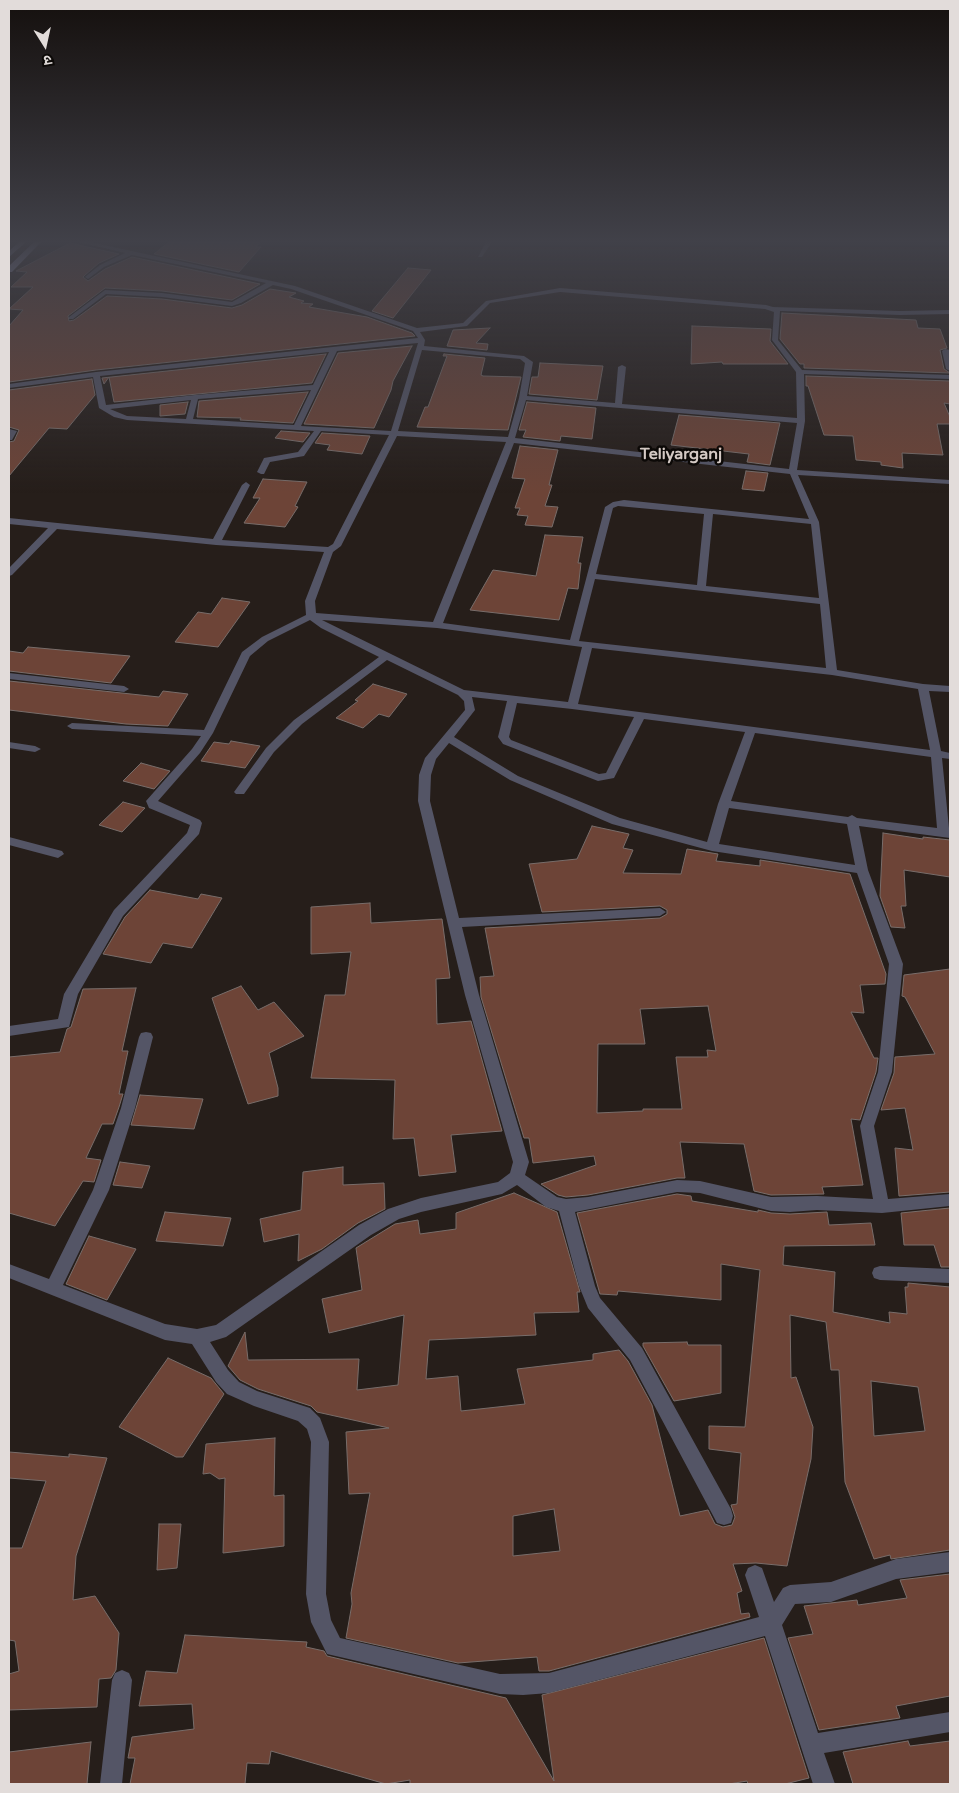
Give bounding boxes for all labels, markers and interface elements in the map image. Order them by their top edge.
north arrow [20,20,70,70]
text: उ [42,51,53,69]
district label: Teliyarganj [640,445,722,465]

